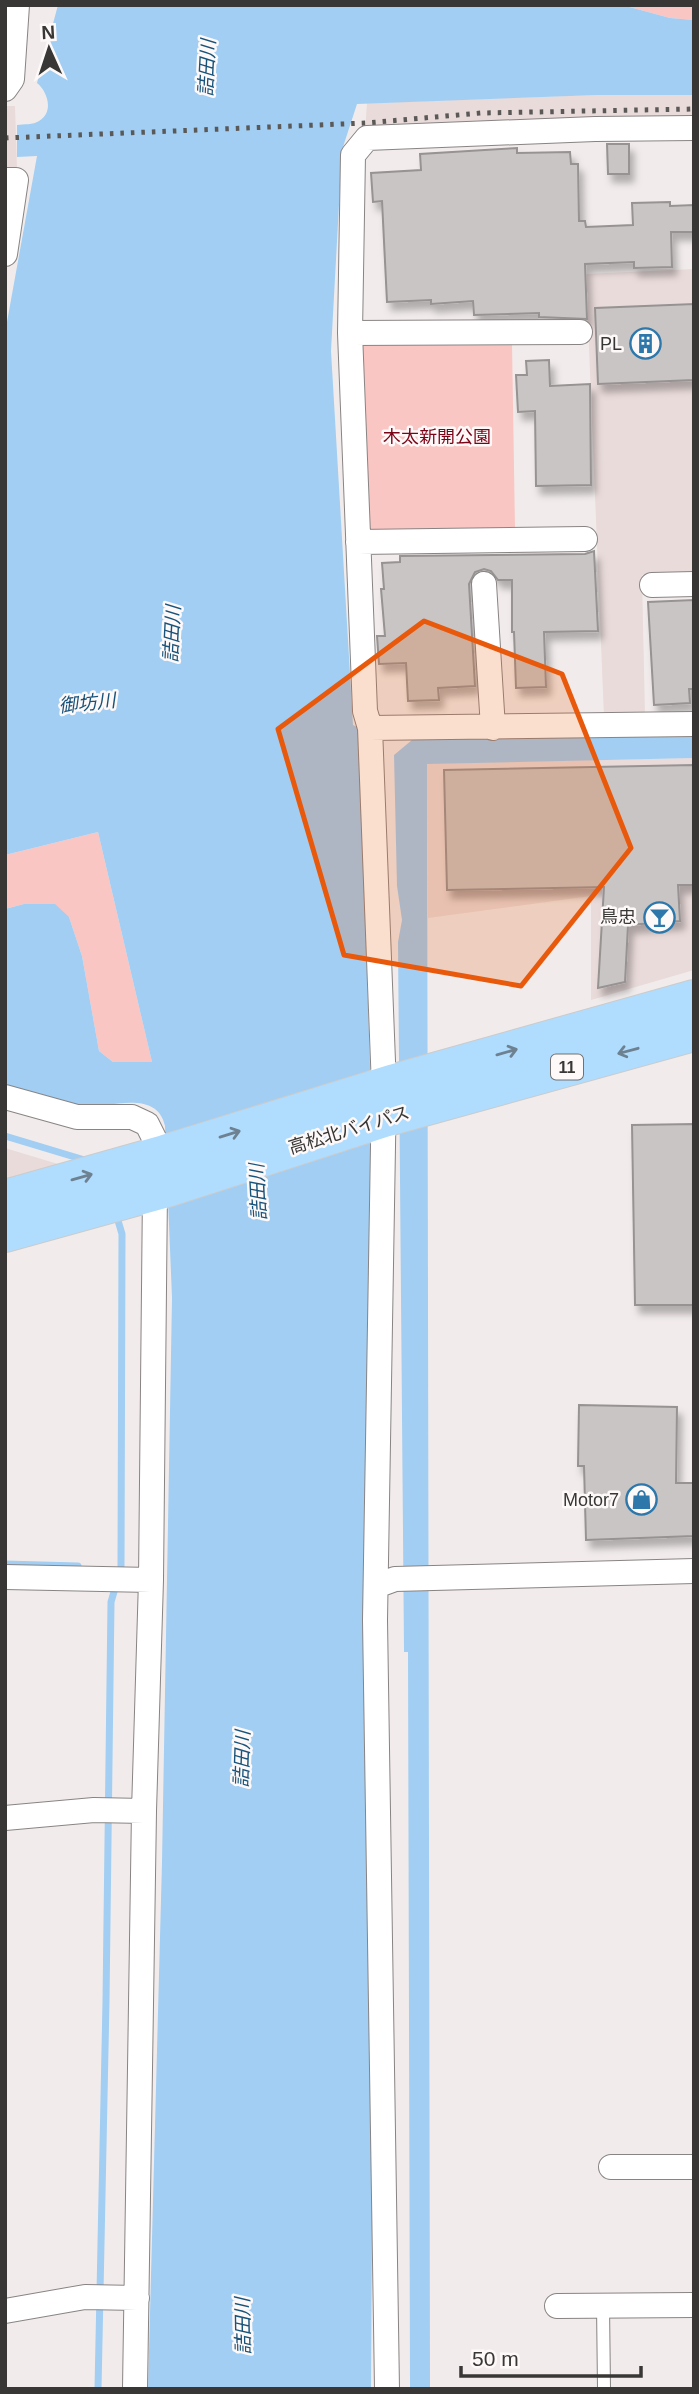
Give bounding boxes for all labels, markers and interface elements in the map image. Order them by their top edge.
north arrow [14,14,84,84]
text: N [41,22,56,43]
water label: 詰田川 [195,37,219,97]
building icon: PL [628,327,662,361]
place label: PL [600,334,622,354]
park label: 木太新開公園 [383,427,491,447]
water label: 詰田川 [160,603,184,663]
water label: 御坊川 [58,689,118,716]
bar icon: 鳥忠 [642,900,676,934]
place label: 鳥忠 [600,907,636,927]
one-way arrow [495,1045,518,1058]
one-way arrow [617,1045,639,1058]
road number: 11 [551,1054,583,1079]
street label: 高松北バイパス [286,1102,412,1158]
one-way arrow [219,1127,241,1140]
water label: 詰田川 [246,1161,270,1221]
one-way arrow [71,1170,93,1183]
shop icon: Motor7 [625,1483,659,1517]
place label: Motor7 [563,1490,619,1510]
water label: 詰田川 [231,1728,254,1788]
water label: 詰田川 [232,2295,254,2355]
scale bar [461,2334,641,2378]
text: 50 m [472,2347,519,2370]

